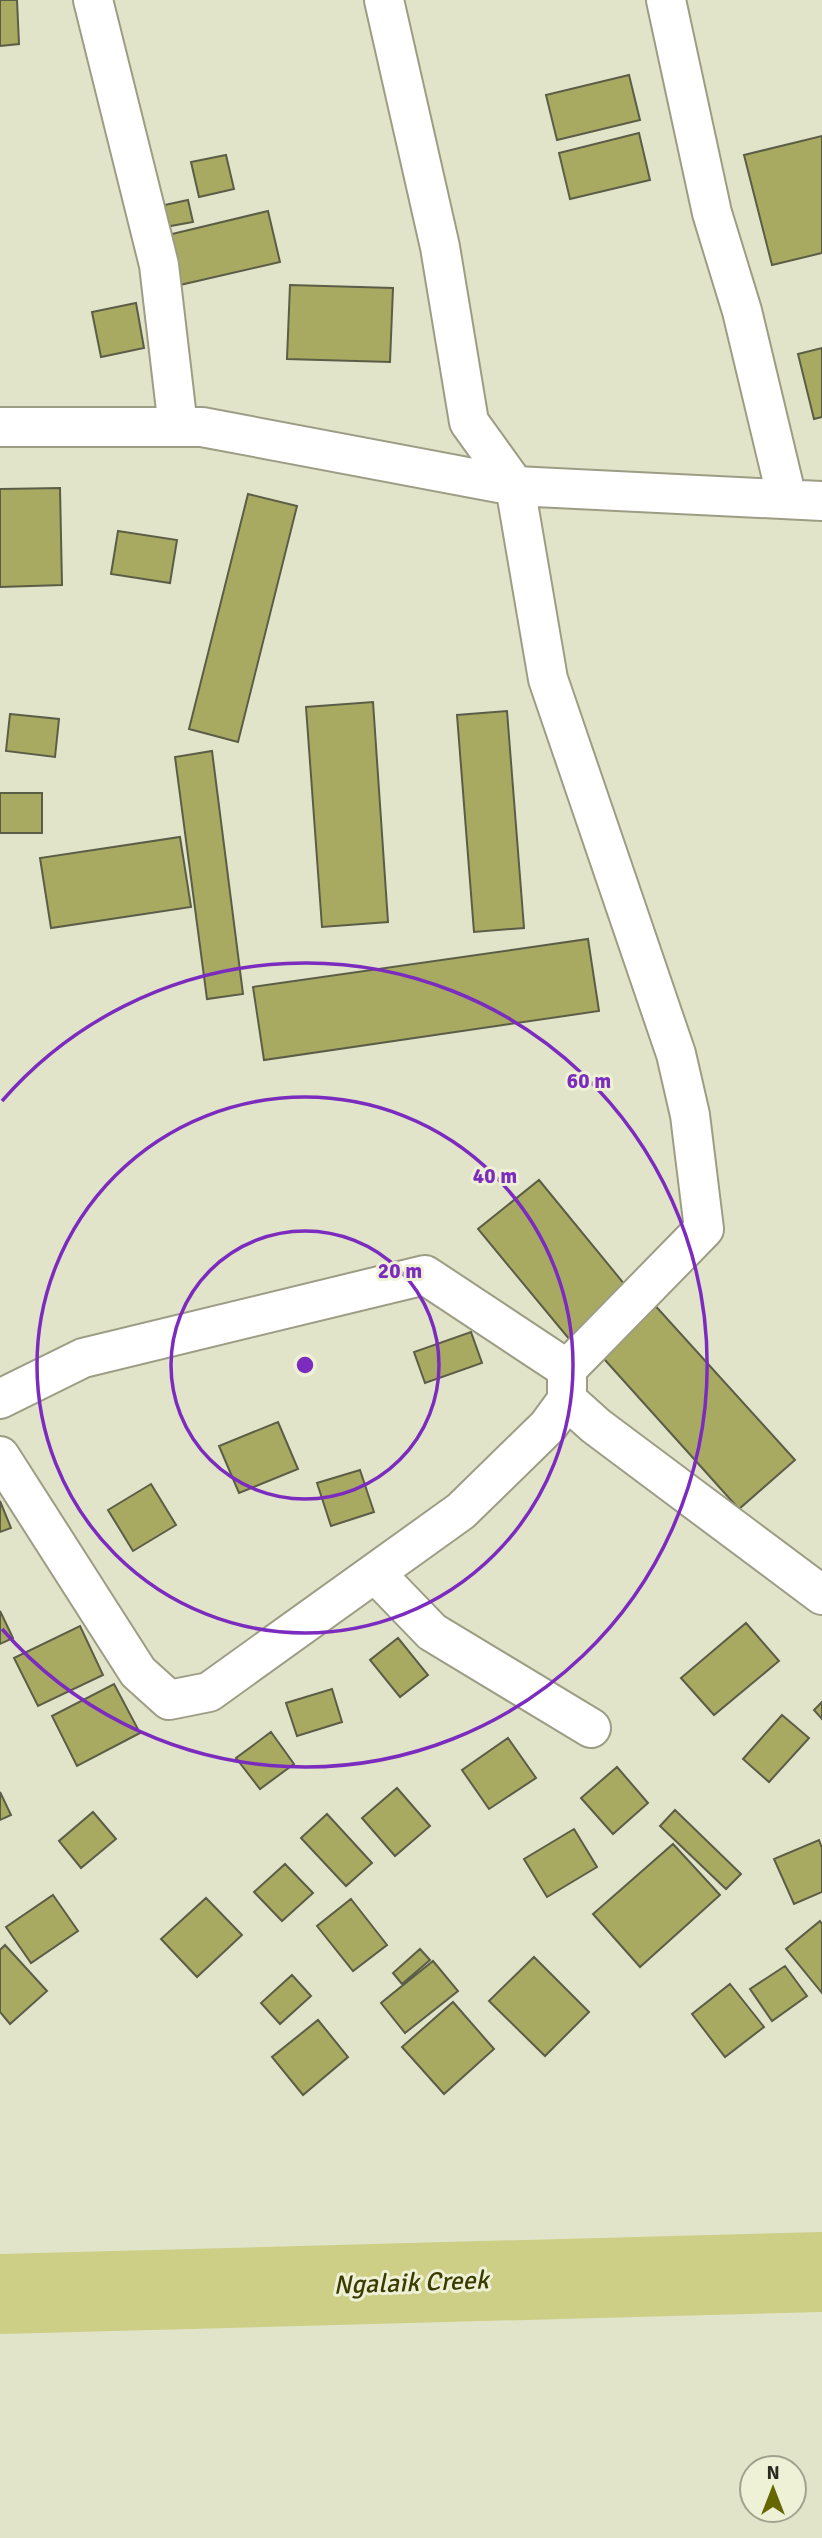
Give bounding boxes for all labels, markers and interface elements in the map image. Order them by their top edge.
text: 60 m [567,1068,611,1094]
text: 40 m [473,1163,517,1189]
text: 20 m [378,1258,422,1284]
centre of rings [293,1353,317,1377]
water label: Ngalaik Creek [333,2264,491,2302]
north arrow [738,2454,808,2524]
text: N [766,2461,780,2485]

